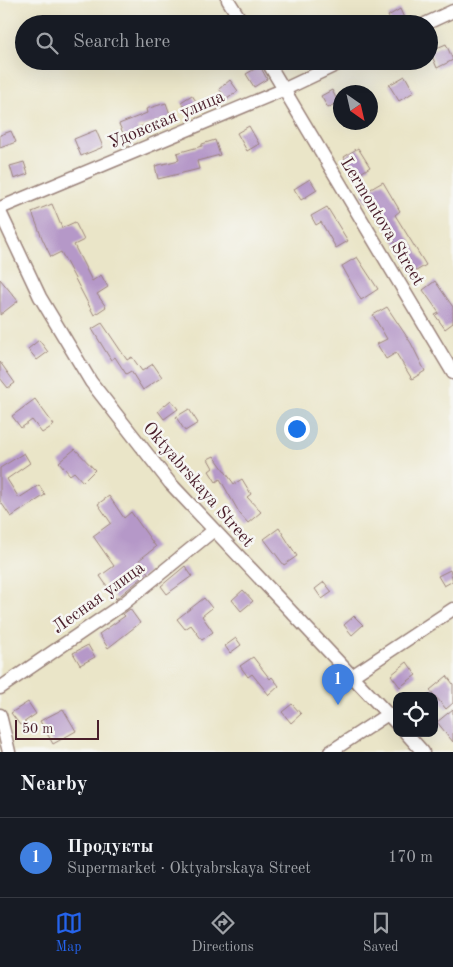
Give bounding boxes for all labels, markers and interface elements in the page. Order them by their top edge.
search box [15,15,438,70]
icon: search [33,29,61,57]
text: Search here [73,33,170,52]
north arrow [333,85,378,130]
street label: Удовская улица [106,87,227,152]
street label: Lermontova Street [337,154,427,289]
your location [284,416,310,442]
street label: Oktyabrskaya Street [139,419,257,551]
street label: Лесная улица [49,558,148,637]
pin: 1 [322,664,354,705]
map controls [393,692,438,737]
button: locate [393,692,438,737]
scale bar [15,717,99,740]
text: 50 m [22,722,53,736]
text: Nearby [20,774,88,795]
text: Продукты [67,838,154,857]
text: 1 [31,850,41,866]
text: 170 m [388,850,433,866]
text: Supermarket · Oktyabrskaya Street [67,861,311,877]
tab: Map [55,909,83,956]
tab: Directions [192,909,254,956]
tab: Saved [363,909,398,956]

